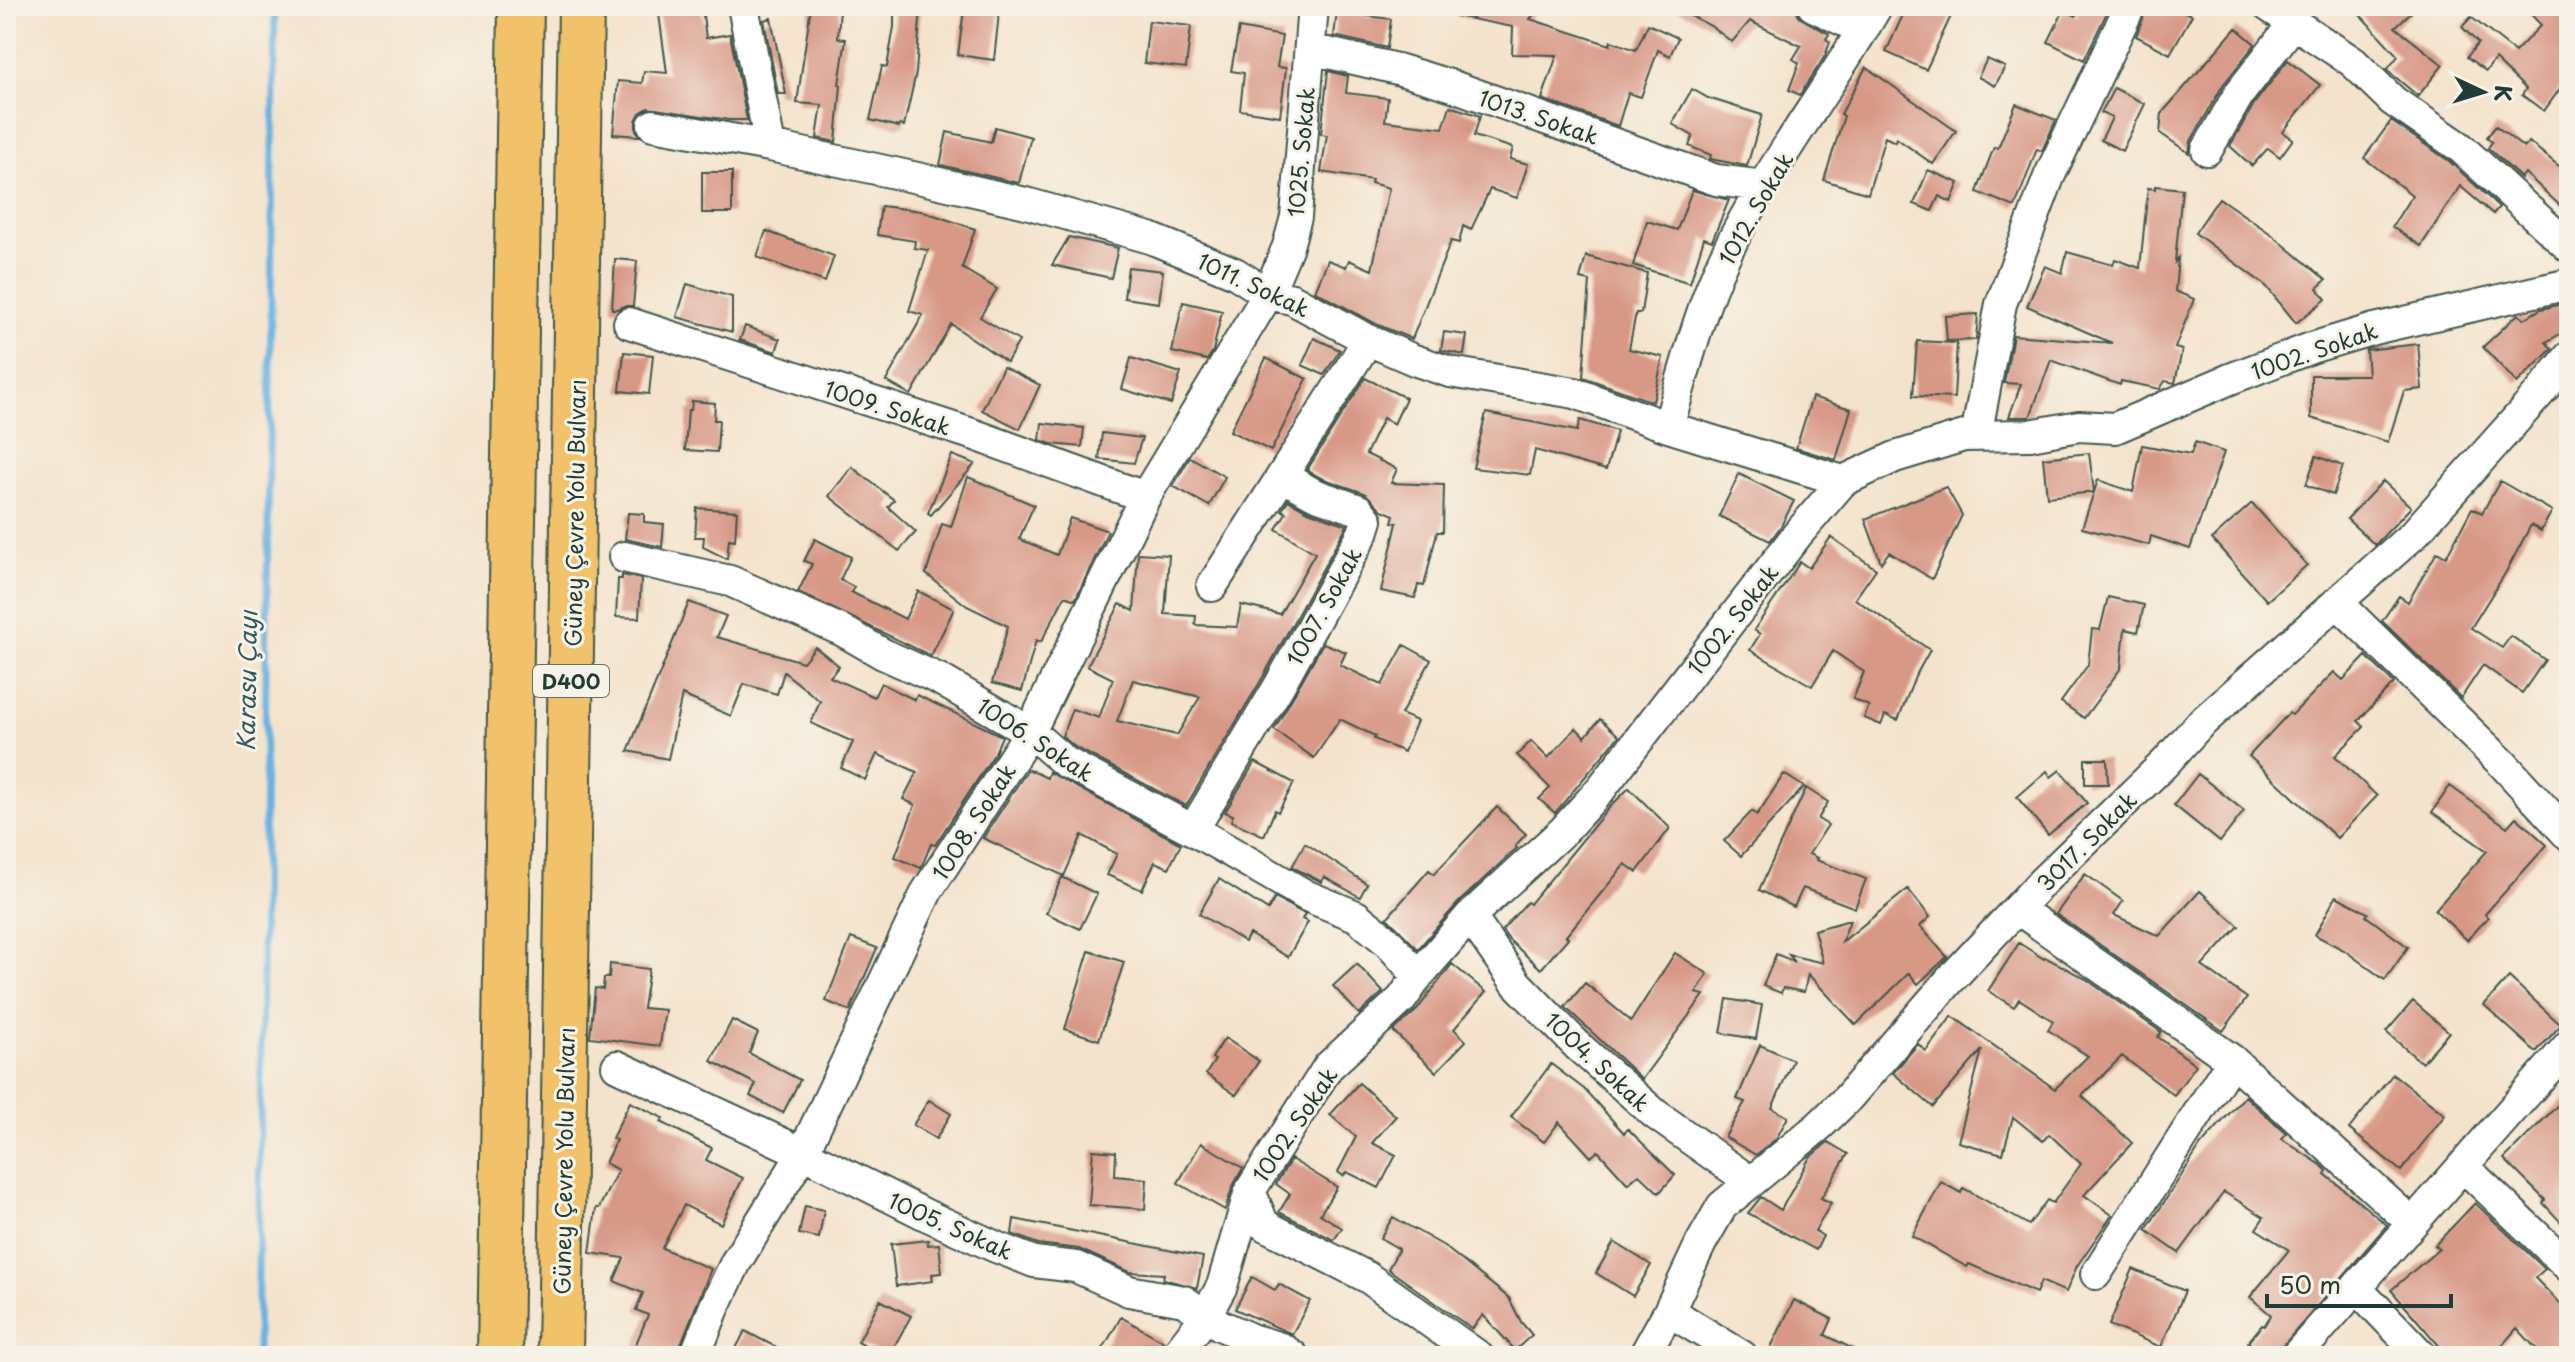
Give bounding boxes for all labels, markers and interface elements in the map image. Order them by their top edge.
north arrow [2443,52,2523,132]
street label: 1013. Sokak [1475,80,1604,152]
text: K [2487,84,2521,103]
street label: 1025. Sokak [1278,85,1322,218]
street label: 1012. Sokak [1709,145,1801,270]
street label: 1011. Sokak [1193,244,1316,325]
street label: 1002. Sokak [2246,313,2382,387]
street label: 1009. Sokak [821,371,956,443]
street label: Güney Çevre Yolu Bulvarı [555,379,593,647]
street label: 1007. Sokak [1277,541,1369,671]
street label: 1002. Sokak [1678,557,1786,681]
water label: Karasu Çayı [227,609,265,752]
road number: D400 [533,665,609,697]
street label: 1006. Sokak [971,689,1101,789]
street label: 1008. Sokak [923,756,1023,886]
street label: 3017. Sokak [2028,783,2144,899]
street label: 1004. Sokak [1538,1004,1658,1119]
street label: Güney Çevre Yolu Bulvarı [544,1027,582,1295]
street label: 1002. Sokak [1243,1060,1345,1188]
street label: 1005. Sokak [884,1183,1019,1267]
scale bar [2267,1258,2451,1308]
text: 50 m [2279,1266,2341,1302]

